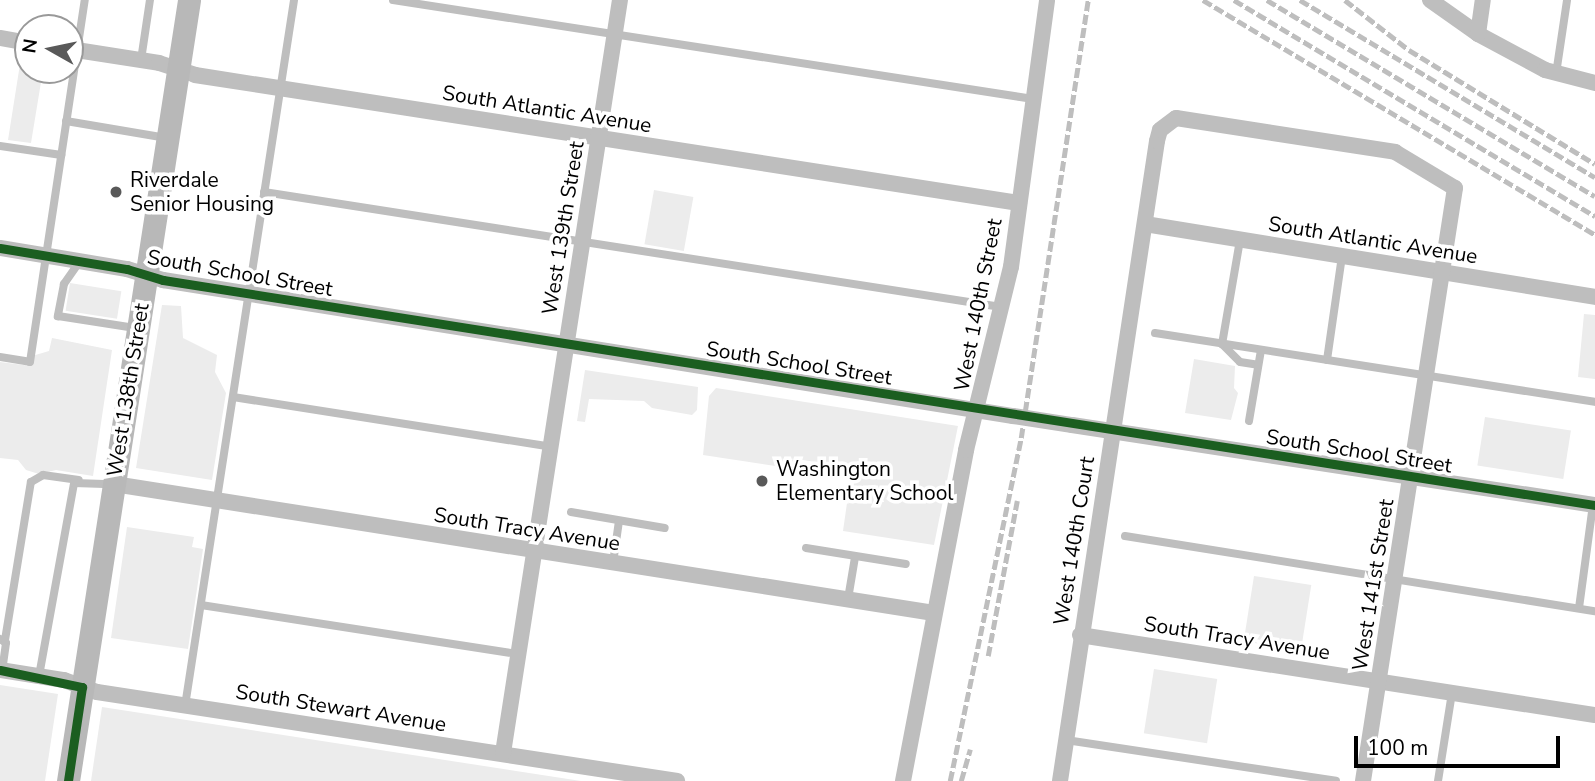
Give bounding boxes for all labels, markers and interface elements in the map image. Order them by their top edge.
north arrow [14,14,84,84]
text: N [16,37,44,55]
street label: South Atlantic Avenue [441,80,653,138]
street label: West 139th Street [537,139,589,317]
place label: Riverdale Senior Housing [130,167,274,217]
marker: Riverdale Senior Housing [108,184,124,200]
street label: South Atlantic Avenue [1267,211,1479,269]
street label: West 140th Street [949,216,1007,394]
street label: South School Street [145,244,335,302]
street label: West 138th Street [102,301,154,479]
street label: South School Street [704,336,894,390]
street label: South School Street [1264,424,1454,478]
street label: West 140th Court [1048,455,1100,627]
place label: Washington Elementary School [776,456,954,506]
marker: Washington Elementary School [754,473,770,489]
street label: West 141st Street [1347,497,1399,673]
street label: South Tracy Avenue [432,502,622,556]
street label: South Tracy Avenue [1142,611,1332,665]
street label: South Stewart Avenue [234,679,448,737]
scale bar [1357,722,1564,766]
text: 100 m [1367,734,1428,762]

